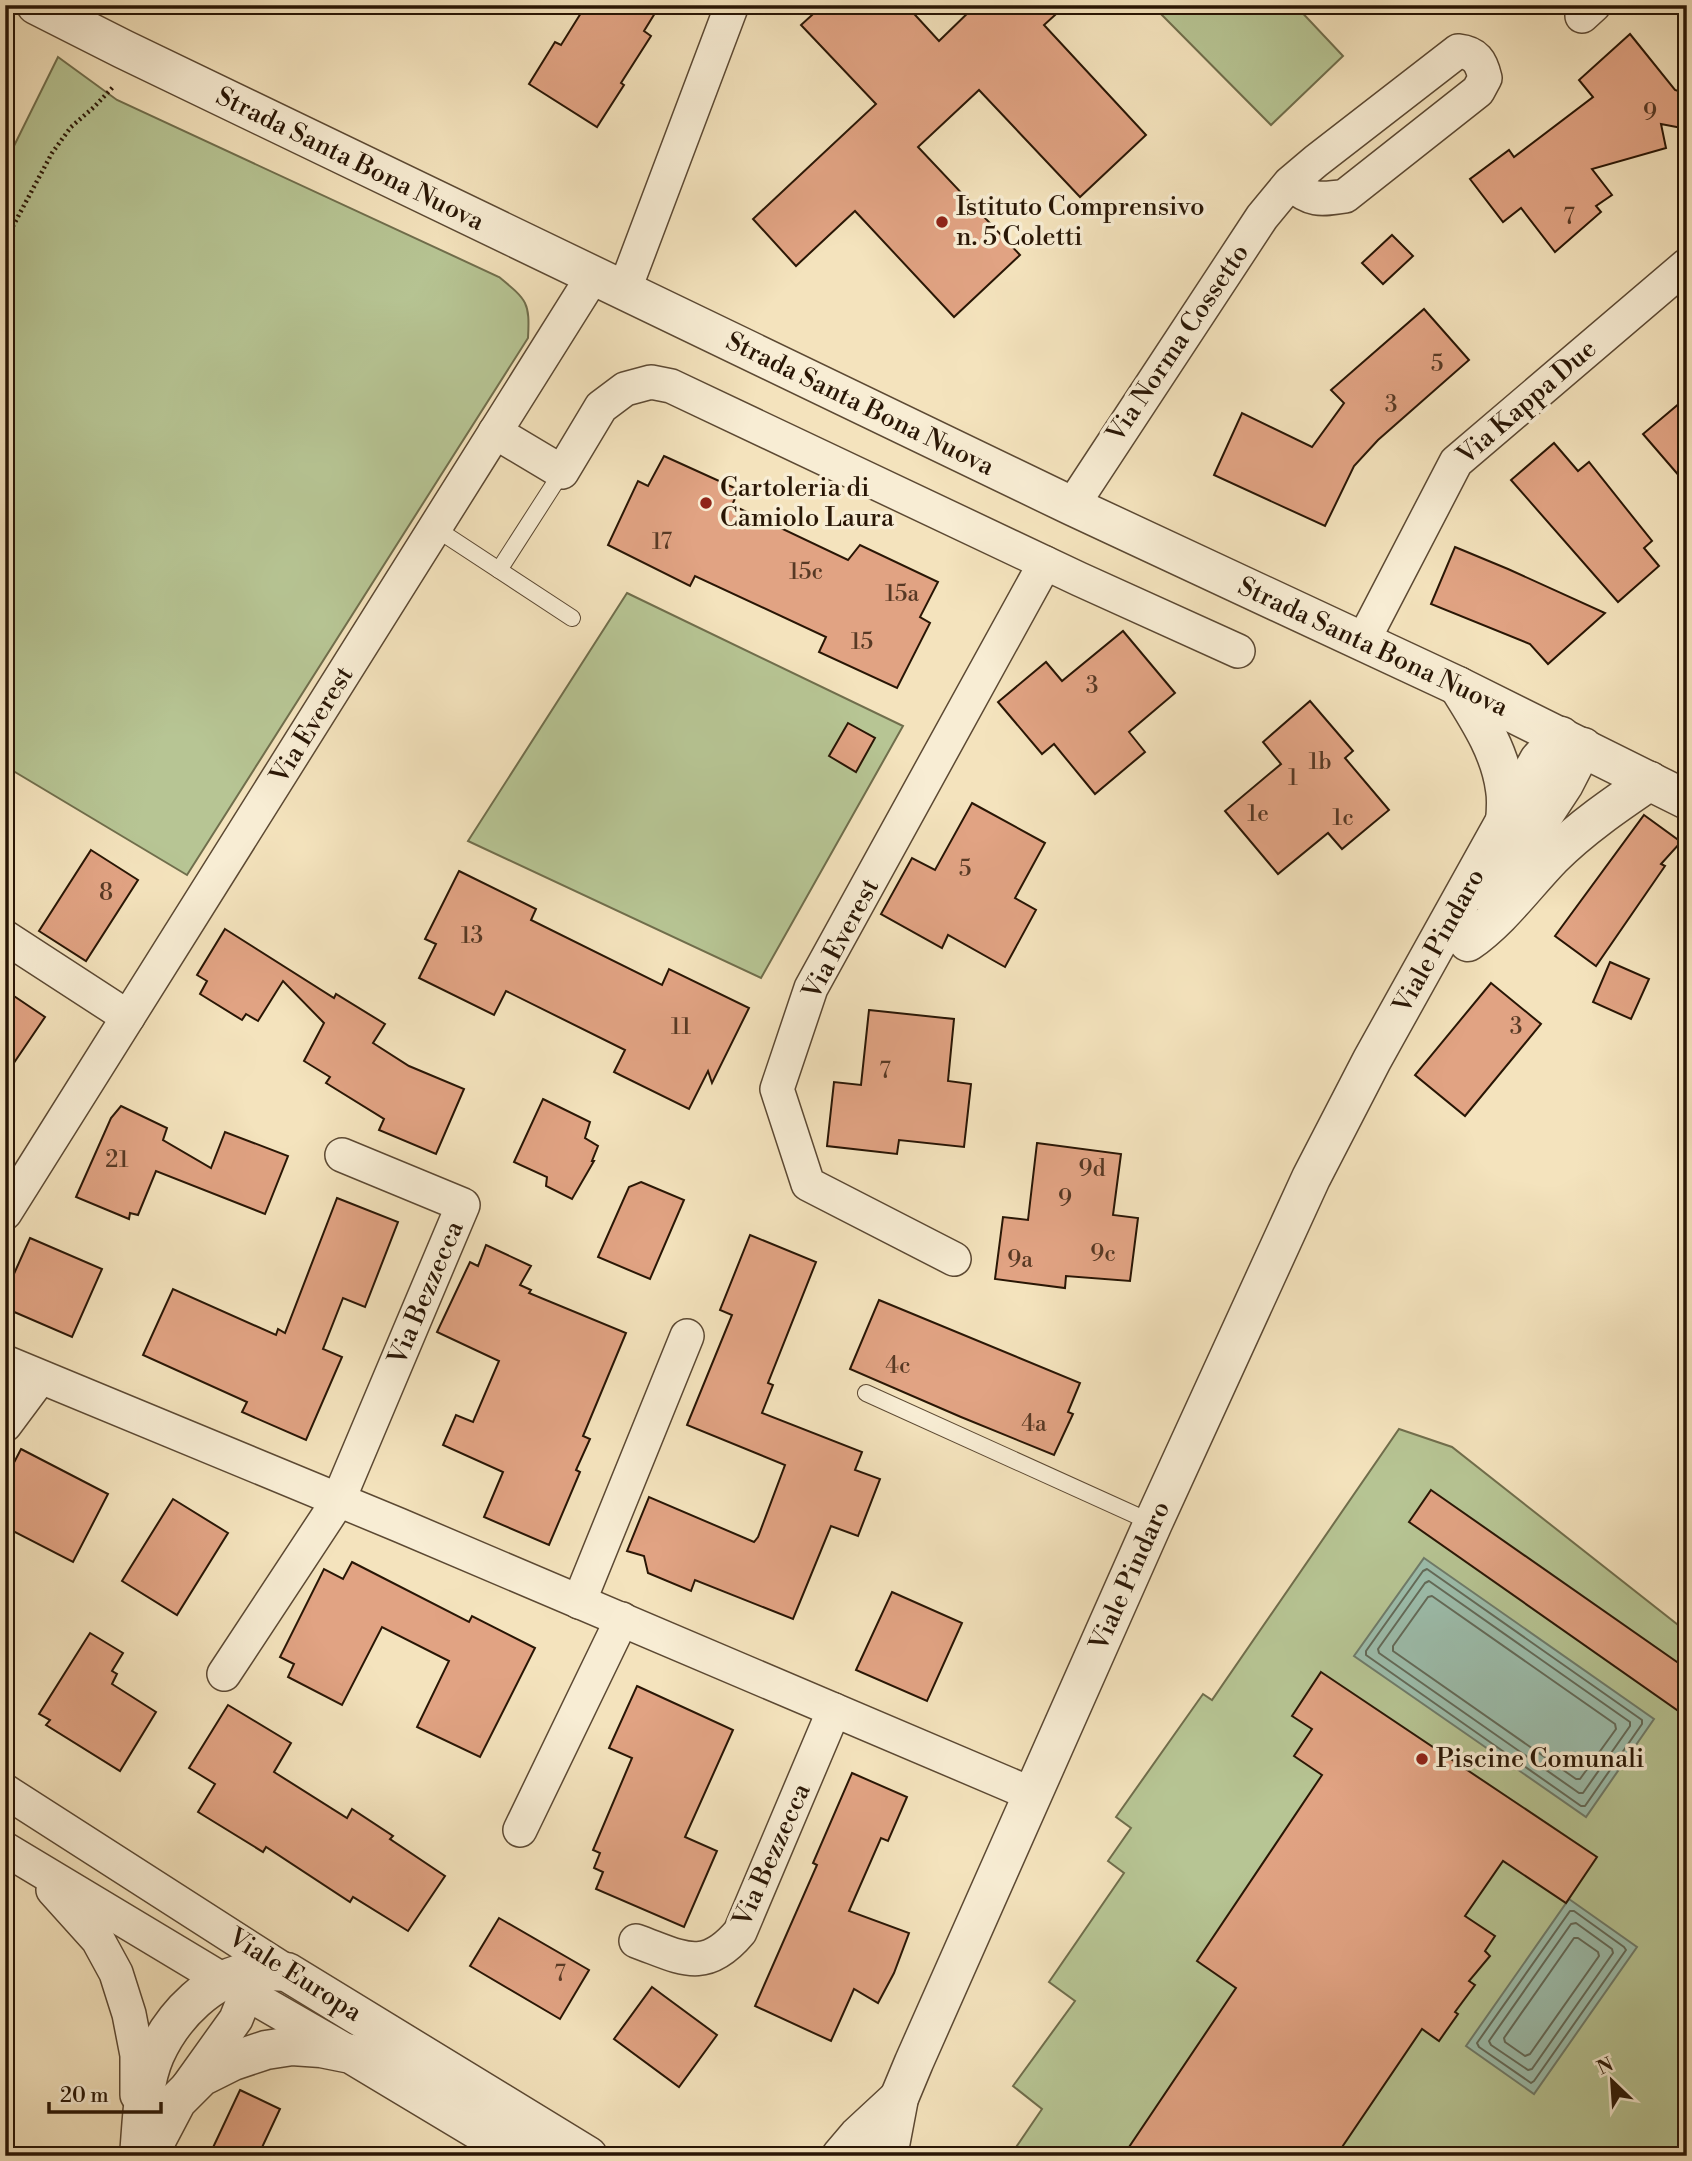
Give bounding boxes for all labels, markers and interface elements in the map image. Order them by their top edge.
street label: Strada Santa Bona Nuova [211,80,490,238]
house number: 9 [1643,99,1657,127]
place label: Istituto Comprensivo n. 5 Coletti [956,191,1205,253]
house number: 7 [1563,203,1575,231]
marker: Istituto Comprensivo n. 5 Coletti [934,214,950,230]
street label: Via Norma Cossetto [1099,238,1256,449]
street label: Strada Santa Bona Nuova [721,325,1000,483]
street label: Via Kappa Due [1450,333,1603,472]
house number: 5 [1431,350,1443,378]
house number: 3 [1385,391,1397,419]
place label: Cartoleria di Camiolo Laura [720,472,895,534]
marker: Cartoleria di Camiolo Laura [698,495,714,511]
house number: 17 [652,528,673,556]
house number: 15c [789,558,823,586]
street label: Strada Santa Bona Nuova [1233,570,1514,724]
house number: 15a [885,580,919,608]
house number: 15 [851,628,873,656]
street label: Via Everest [263,661,361,790]
house number: 3 [1086,672,1098,700]
house number: 1b [1308,748,1332,776]
house number: 1 [1288,764,1298,792]
house number: 1e [1247,800,1269,828]
house number: 1c [1332,804,1354,832]
house number: 5 [959,855,971,883]
street label: Viale Pindaro [1386,863,1492,1020]
street label: Via Everest [795,873,886,1006]
house number: 8 [99,879,113,907]
house number: 13 [461,922,483,950]
house number: 11 [671,1013,691,1041]
house number: 3 [1510,1013,1522,1041]
house number: 7 [879,1057,891,1085]
house number: 21 [105,1146,129,1174]
house number: 9d [1078,1155,1106,1183]
house number: 9 [1058,1185,1072,1213]
street label: Via Bezzecca [381,1216,471,1371]
house number: 9c [1090,1240,1116,1268]
house number: 9a [1007,1246,1033,1274]
house number: 4c [885,1352,911,1380]
house number: 4a [1021,1410,1047,1438]
street label: Viale Pindaro [1082,1496,1177,1657]
place label: Piscine Comunali [1436,1743,1644,1775]
marker: Piscine Comunali [1414,1751,1430,1767]
street label: Via Bezzecca [726,1778,818,1932]
street label: Viale Europa [221,1921,368,2029]
house number: 7 [554,1960,566,1988]
north arrow [1576,2046,1646,2116]
text: N [1593,2052,1617,2081]
scale bar [49,2070,161,2114]
text: 20 m [60,2083,109,2109]

